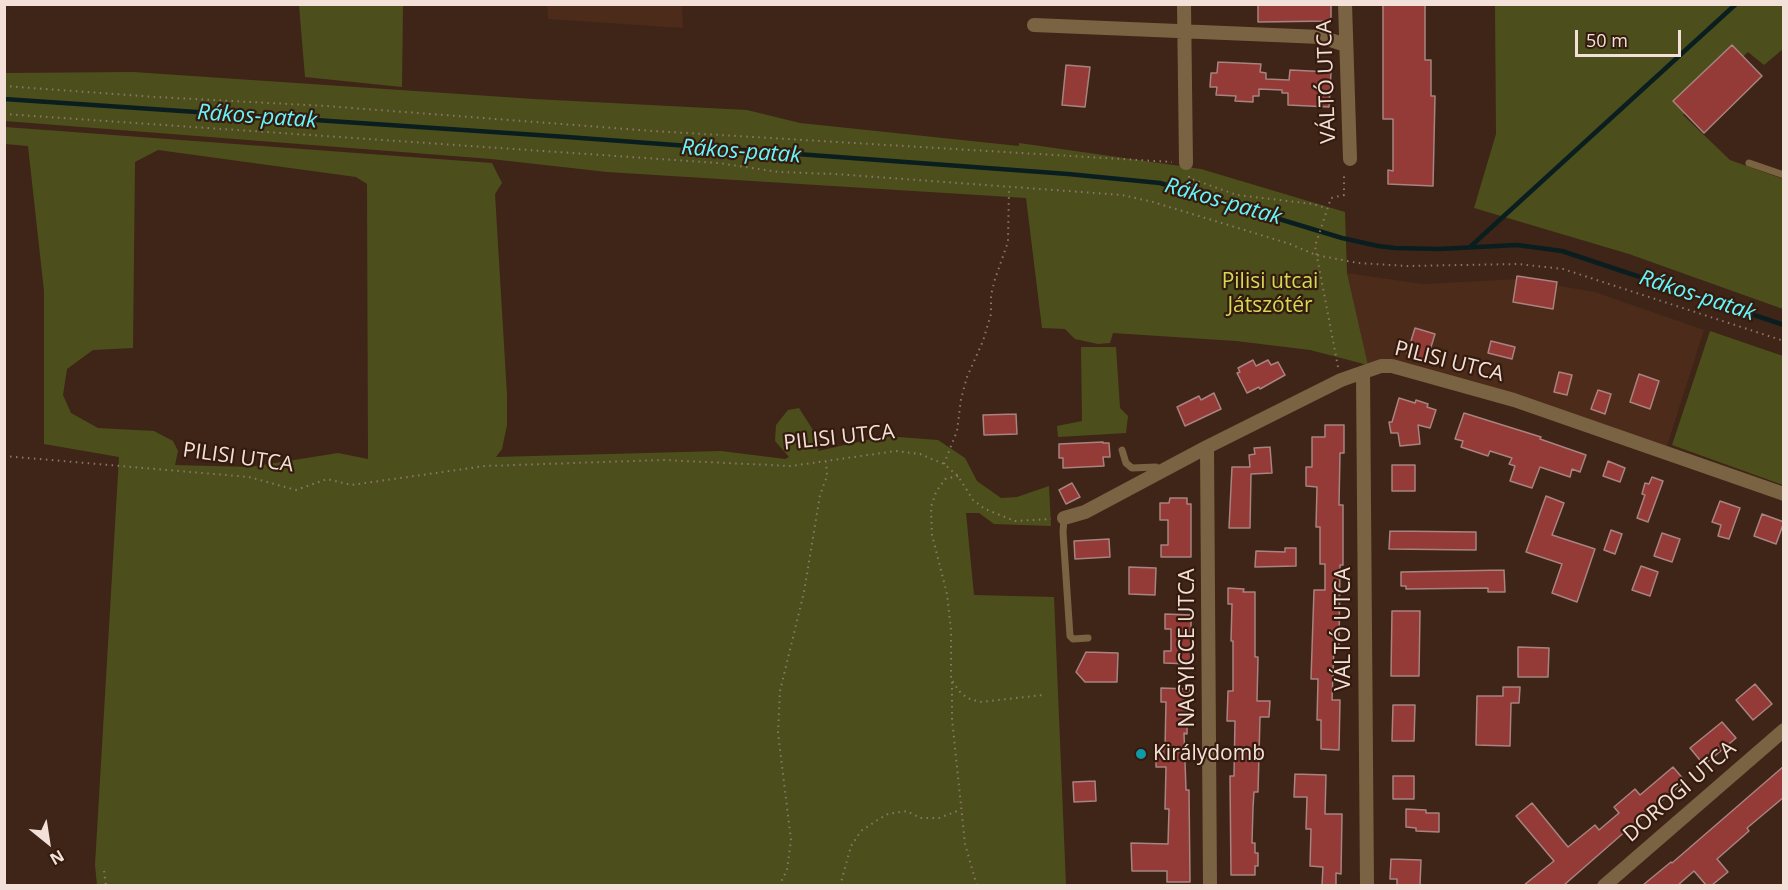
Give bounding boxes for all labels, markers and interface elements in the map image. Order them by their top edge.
scale bar [1578,18,1684,56]
street label: VÁLTÓ UTCA [1312,20,1342,144]
text: 50 m [1586,28,1628,52]
water label: Rákos-patak [196,100,318,134]
water label: Rákos-patak [680,135,802,169]
water label: Rákos-patak [1162,173,1284,231]
water label: Rákos-patak [1636,265,1758,327]
park label: Pilisi utcai Játszótér [1222,269,1318,319]
street label: PILISI UTCA [1392,336,1506,388]
street label: PILISI UTCA [782,420,896,456]
street label: PILISI UTCA [181,438,295,478]
street label: VÁLTÓ UTCA [1331,567,1357,691]
street label: NAGYICCE UTCA [1175,569,1201,727]
street label: DOROGI UTCA [1619,736,1741,848]
place label: Királydomb [1153,741,1265,767]
marker: Királydomb [1134,747,1148,761]
north arrow [18,812,78,872]
text: N [46,845,68,870]

